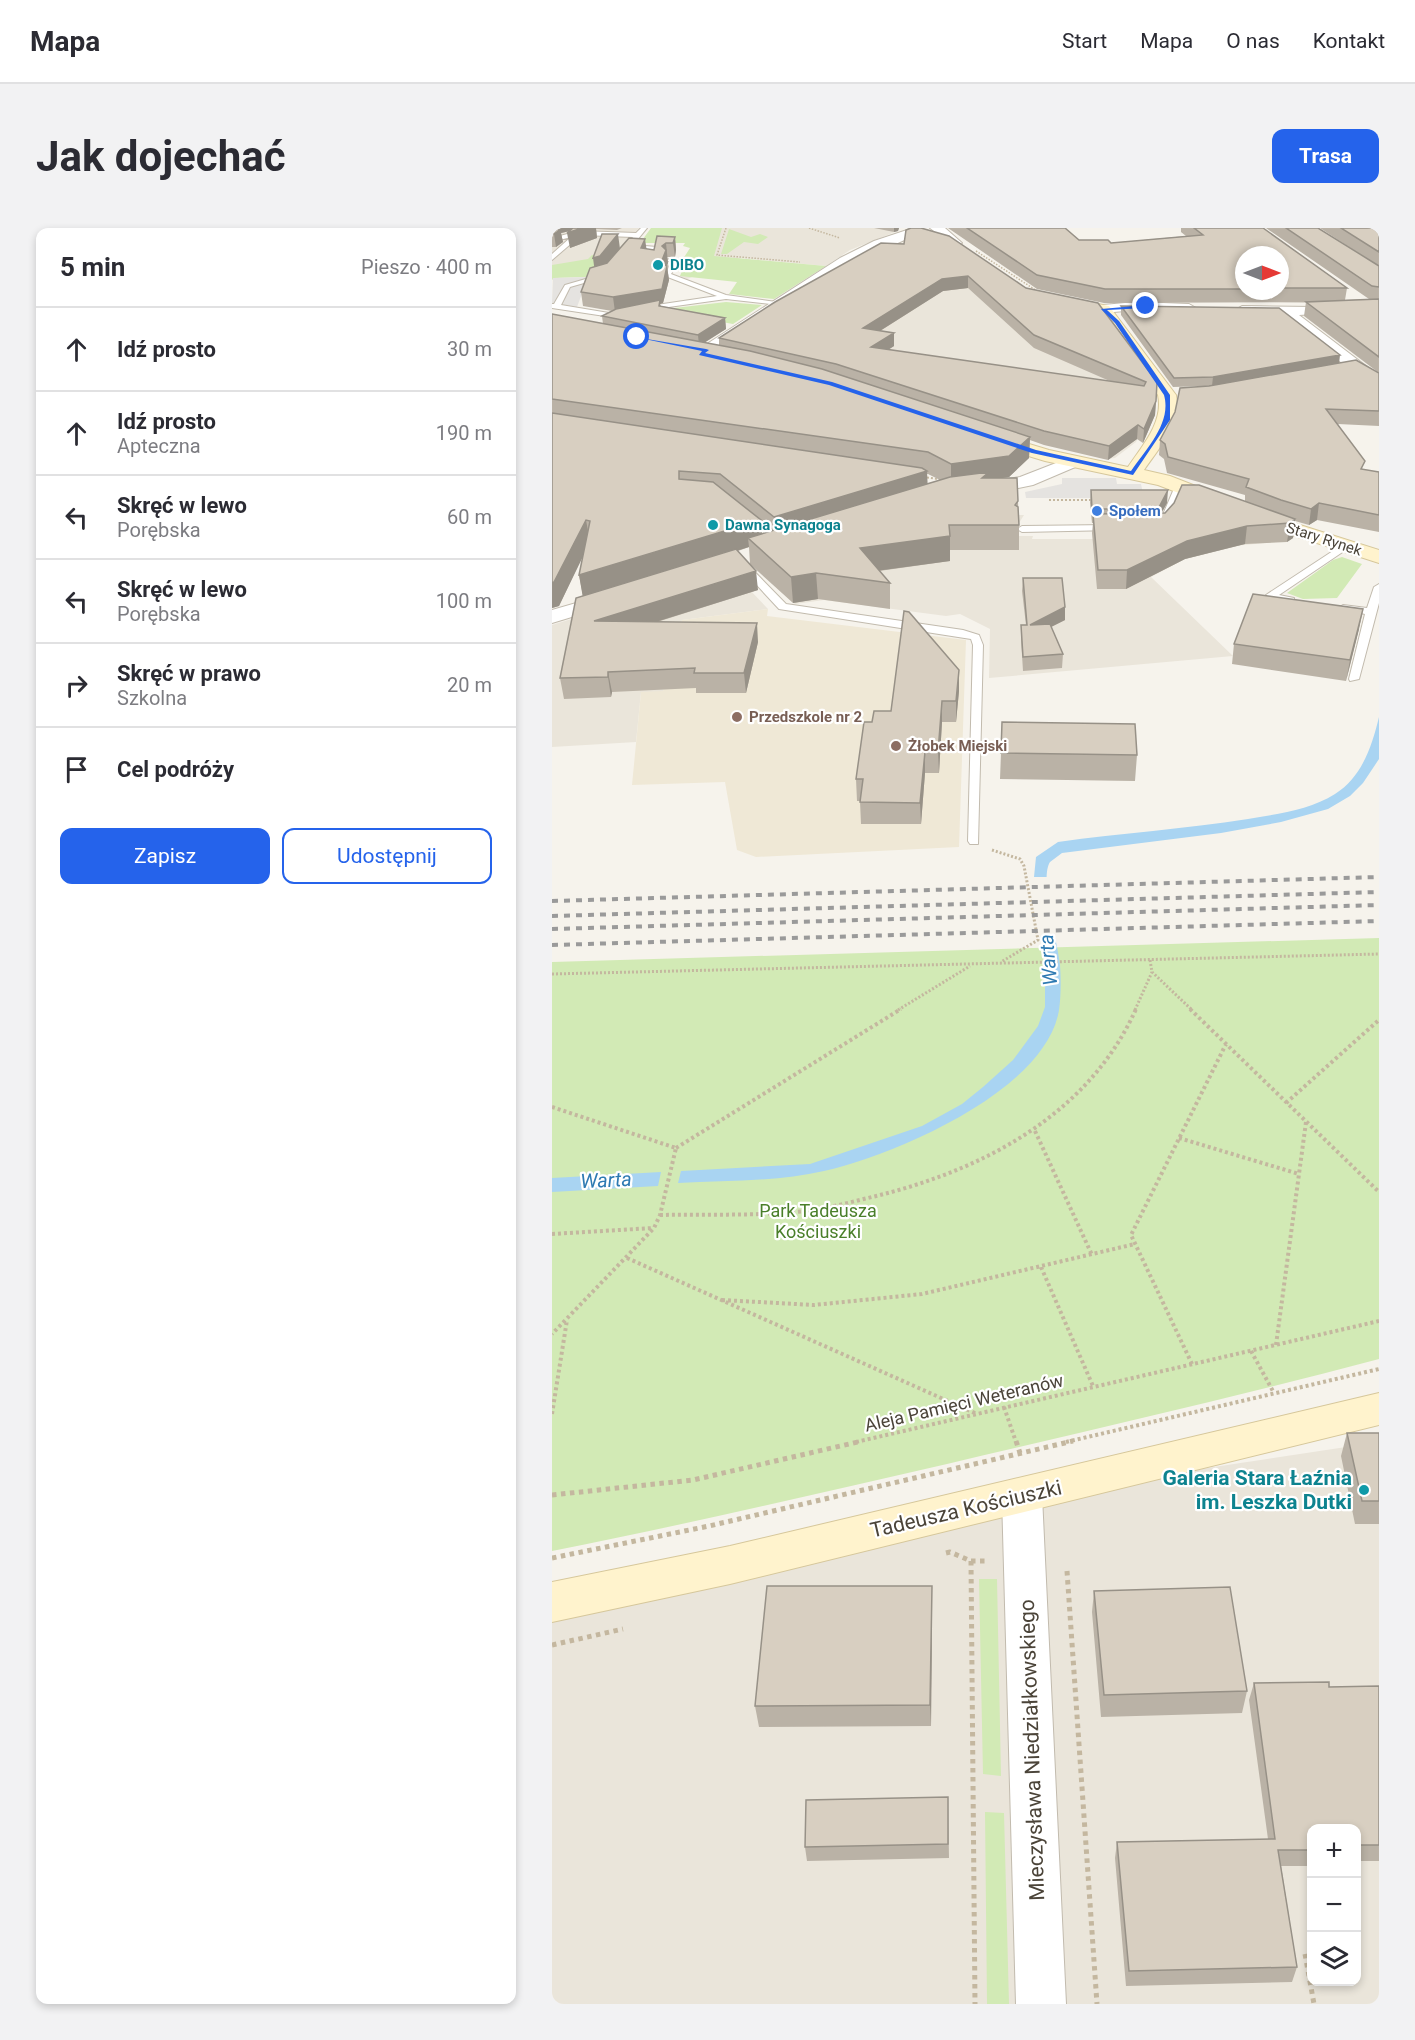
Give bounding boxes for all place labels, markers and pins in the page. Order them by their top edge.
place label: DIBO [670,256,704,274]
marker: DIBO [651,258,665,272]
place label: Społem [1109,502,1161,520]
marker: Społem [1090,504,1104,518]
place label: Dawna Synagoga [725,516,841,534]
marker: Dawna Synagoga [706,518,720,532]
place label: Przedszkole nr 2 [749,708,862,726]
marker: Przedszkole nr 2 [730,710,744,724]
place label: Żłobek Miejski [908,737,1007,755]
marker: Żłobek Miejski [889,739,903,753]
place label: Galeria Stara Łaźnia im. Leszka Dutki [1163,1466,1352,1514]
marker: Galeria Stara Łaźnia im. Leszka Dutki [1357,1483,1371,1497]

